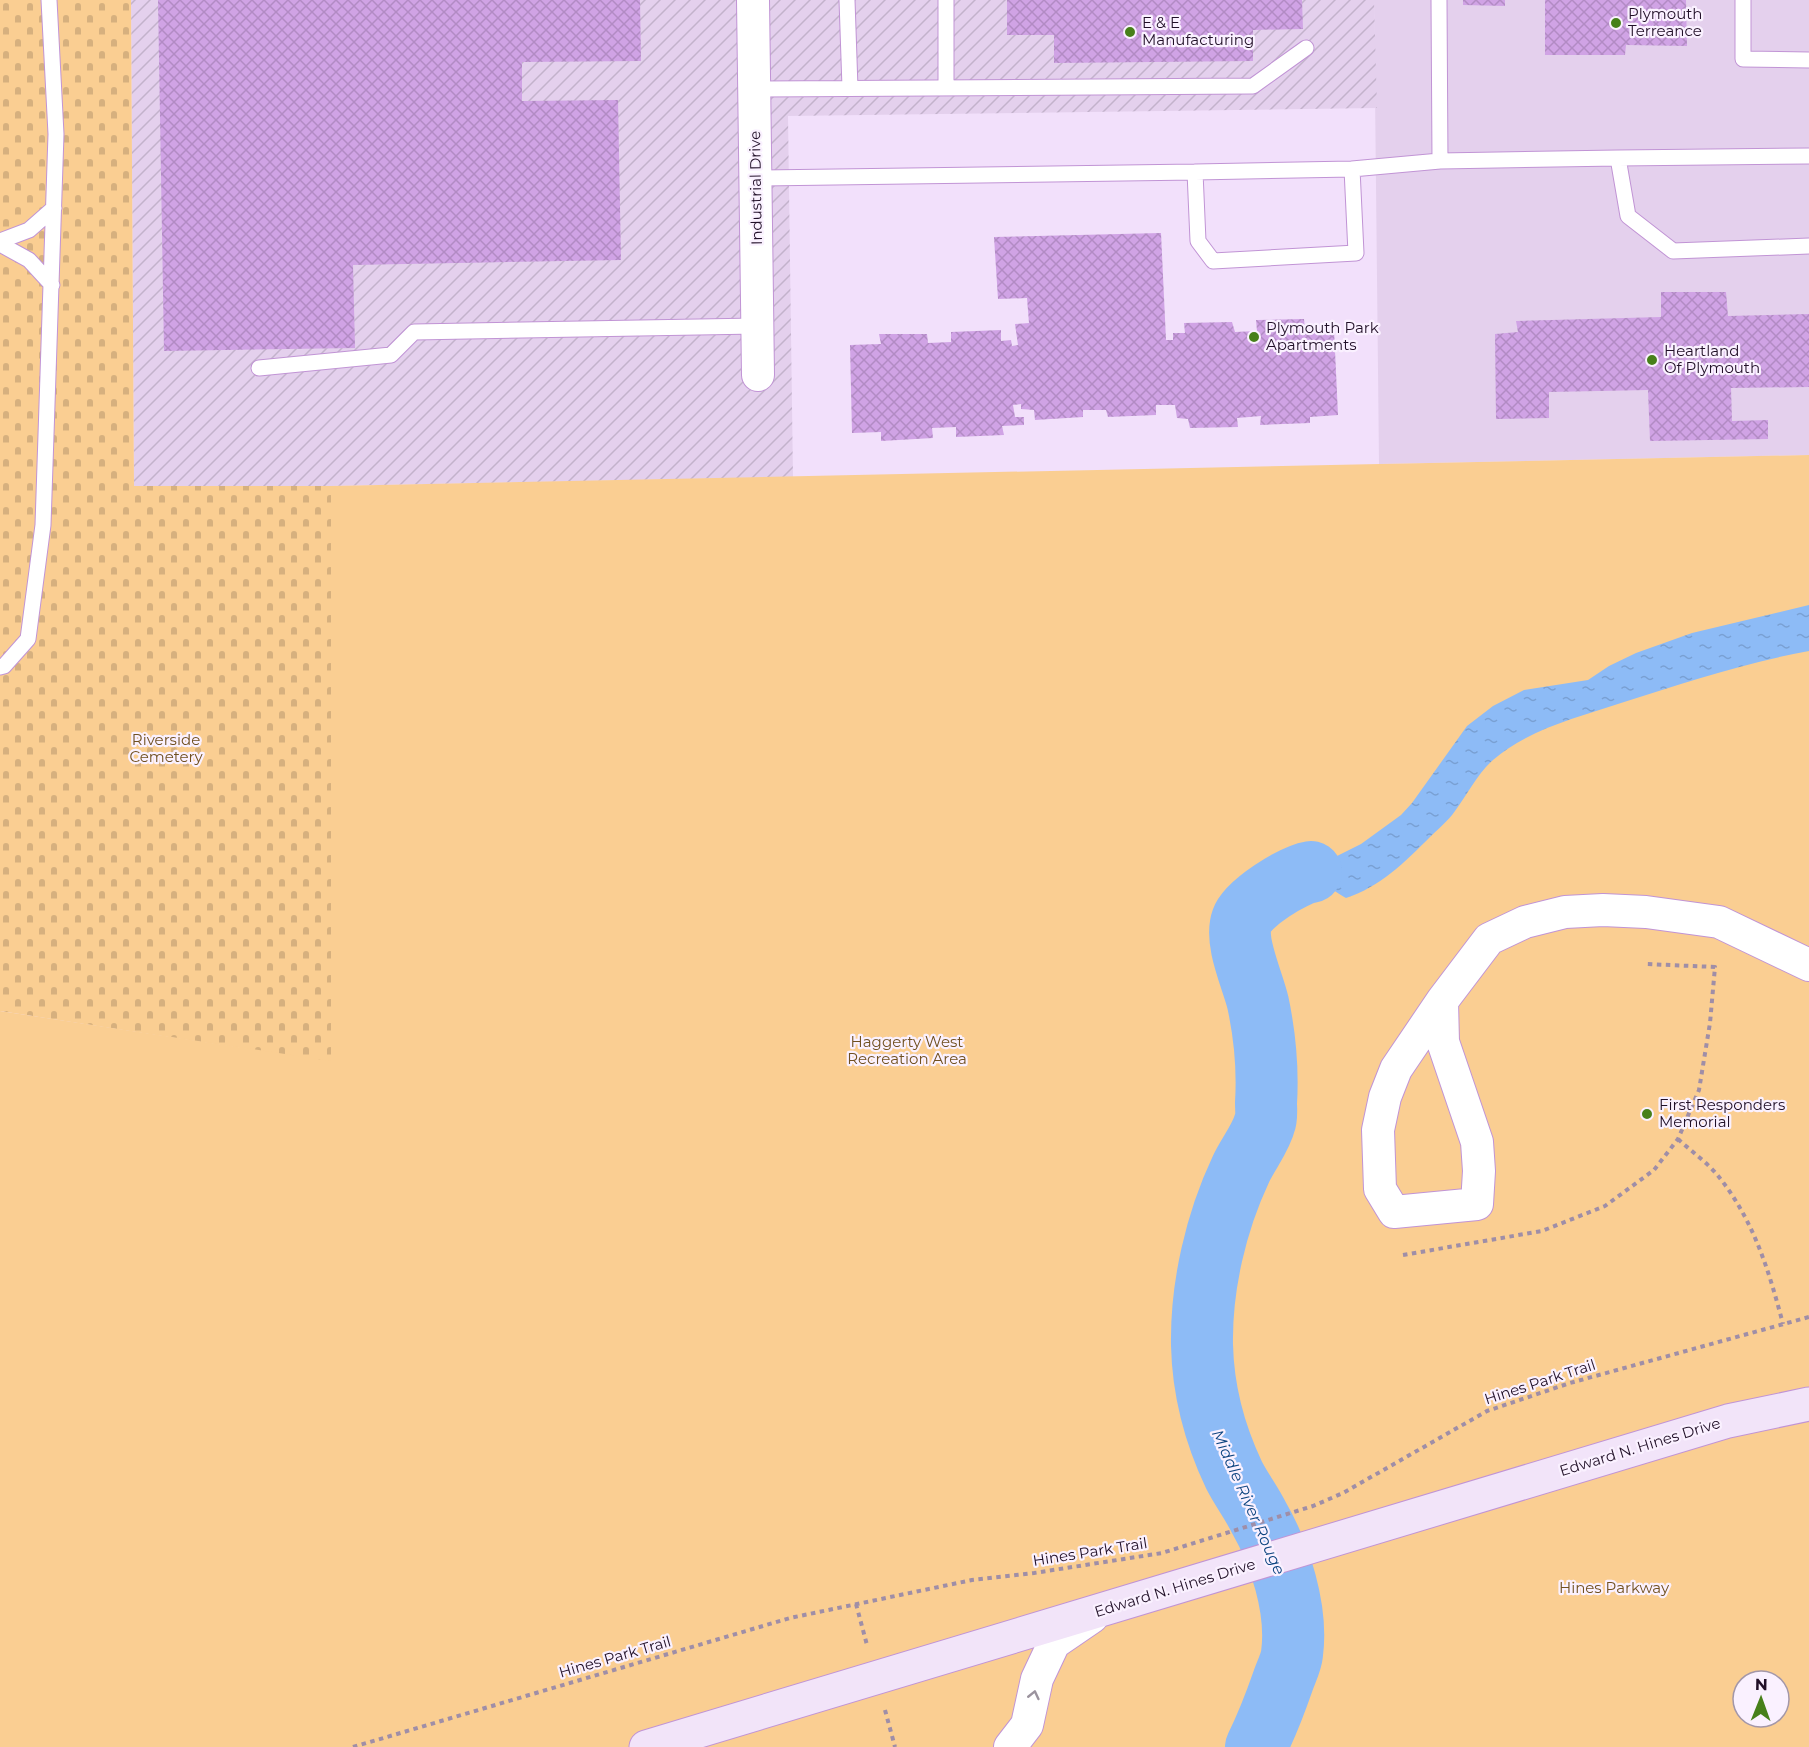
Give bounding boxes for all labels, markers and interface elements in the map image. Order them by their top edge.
place label: Plymouth Terreance [1628,4,1703,40]
place label: E & E Manufacturing [1142,13,1254,49]
marker: Plymouth Terreance [1609,16,1623,30]
marker: E & E Manufacturing [1123,25,1137,39]
street label: Industrial Drive [745,131,766,245]
place label: Plymouth Park Apartments [1266,318,1379,354]
marker: Plymouth Park Apartments [1247,330,1261,344]
place label: Heartland Of Plymouth [1664,341,1760,377]
marker: Heartland Of Plymouth [1645,353,1659,367]
park label: Riverside Cemetery [129,730,203,766]
park label: Haggerty West Recreation Area [847,1032,967,1068]
place label: First Responders Memorial [1659,1095,1785,1131]
marker: First Responders Memorial [1640,1107,1654,1121]
street label: Hines Park Trail [1482,1355,1598,1408]
street label: Edward N. Hines Drive [1557,1413,1722,1480]
water label: Middle River Rouge [1208,1427,1289,1578]
street label: Hines Park Trail [1031,1533,1149,1570]
street label: Edward N. Hines Drive [1092,1554,1257,1621]
park label: Hines Parkway [1559,1578,1670,1597]
street label: Hines Park Trail [557,1631,673,1682]
north arrow [1731,1669,1791,1729]
text: N [1755,1675,1768,1694]
one-way arrow [1026,1690,1039,1700]

